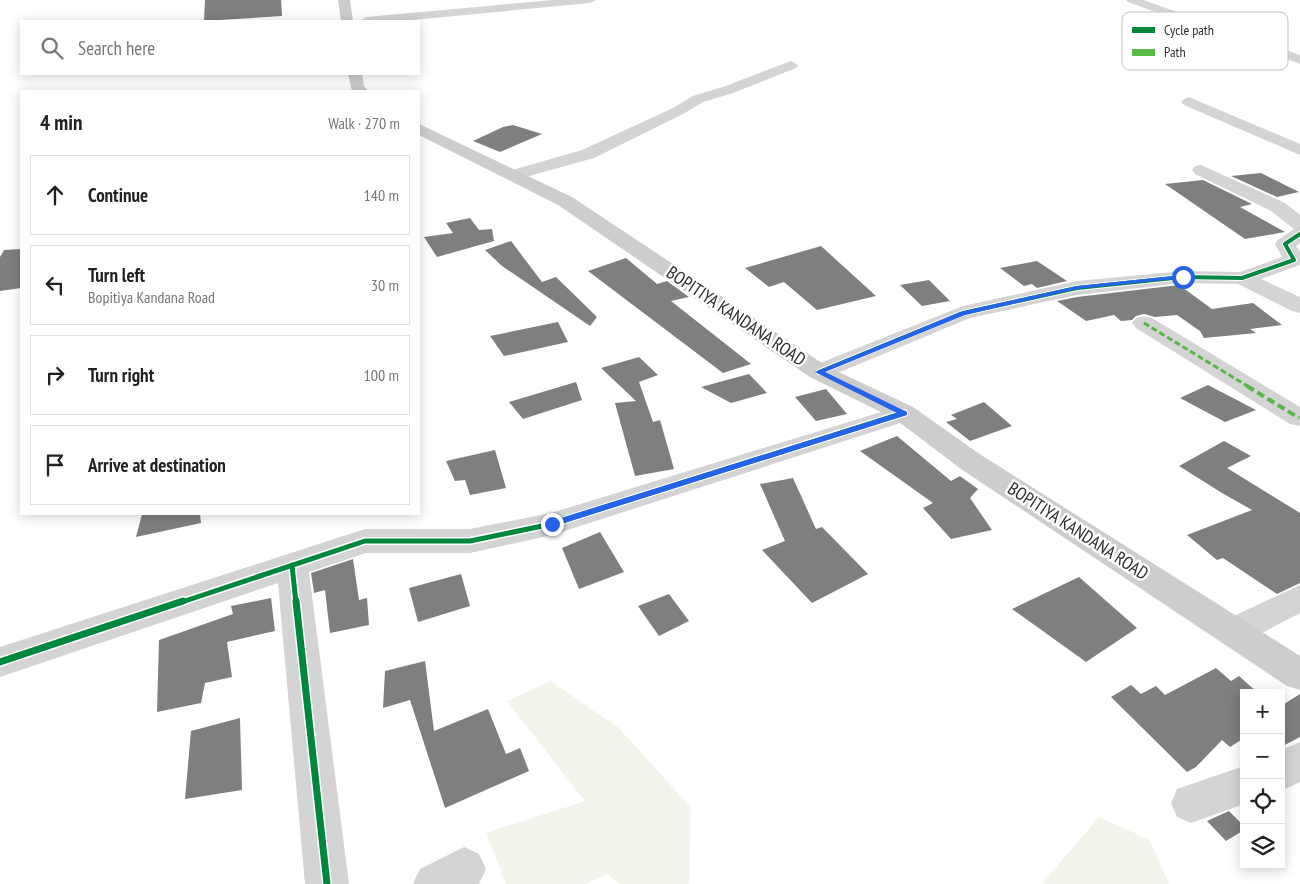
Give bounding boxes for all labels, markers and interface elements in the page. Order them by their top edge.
legend [1122,12,1288,70]
search box [20,20,420,75]
text: Cycle path [1164,21,1214,39]
icon: search [38,34,66,62]
text: Search here [78,36,155,60]
text: Path [1164,43,1186,61]
text: 4 min [40,109,82,136]
text: Walk · 270 m [328,113,400,133]
icon: ahead [41,181,69,209]
text: Continue [88,183,148,207]
text: 140 m [364,185,399,205]
street label: BOPITIYA KANDANA ROAD [662,260,810,371]
text: Turn left [88,263,145,287]
route start [1172,266,1195,289]
icon: left [41,271,69,299]
text: 30 m [371,275,399,295]
text: Bopitiya Kandana Road [88,287,215,307]
icon: right [41,361,69,389]
text: Turn right [88,363,154,387]
text: 100 m [364,365,399,385]
icon: arrive [41,451,69,479]
text: Arrive at destination [88,453,226,477]
street label: BOPITIYA KANDANA ROAD [1004,477,1153,585]
route end [541,513,564,536]
map controls [1240,689,1285,869]
button: + [1240,689,1285,734]
button: − [1240,734,1285,779]
button: locate [1240,779,1285,824]
button: layers [1240,824,1285,869]

